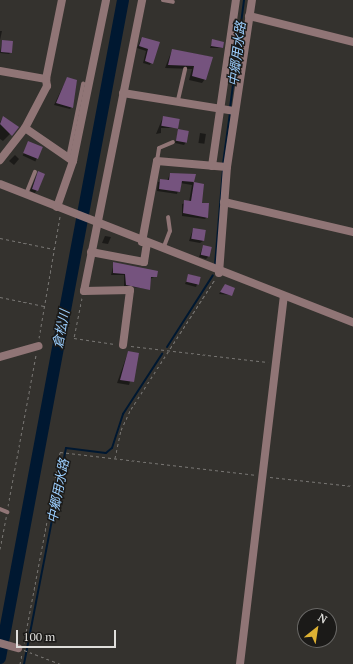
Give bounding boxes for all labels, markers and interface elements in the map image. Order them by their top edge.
water label: 中郷用水路 [225,21,249,87]
water label: 倉松川 [50,308,72,350]
water label: 中郷用水路 [44,458,72,524]
north arrow [297,608,337,648]
text: N [315,610,330,627]
scale bar [18,622,118,648]
text: 100 m [23,629,55,644]

